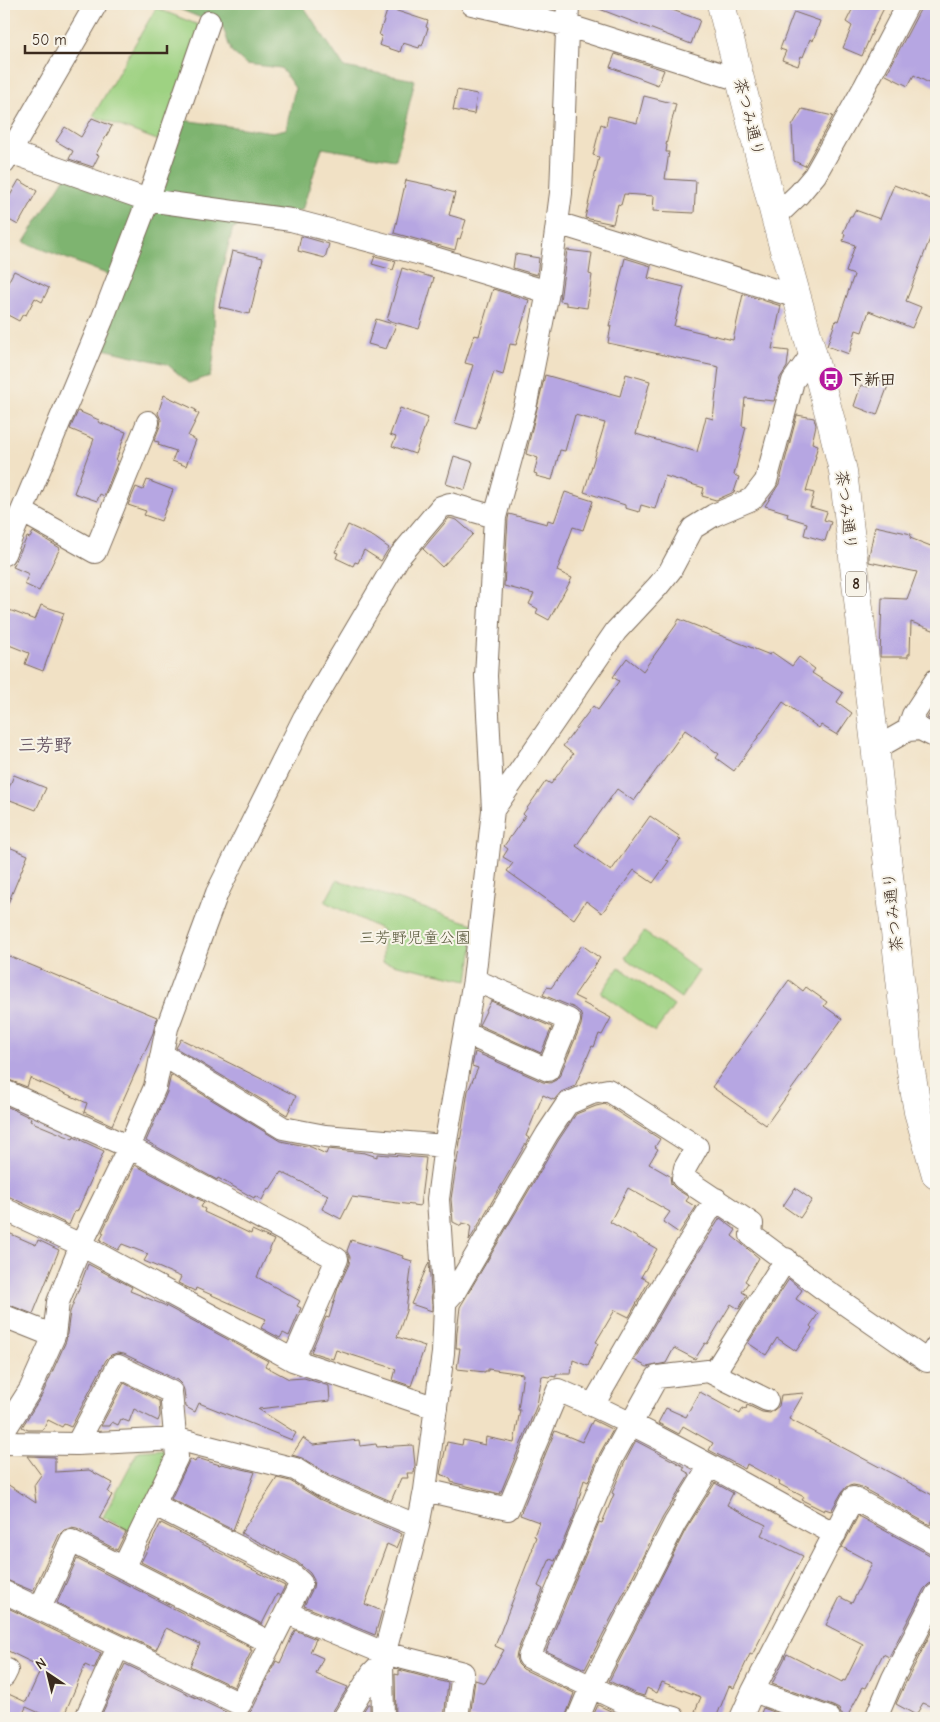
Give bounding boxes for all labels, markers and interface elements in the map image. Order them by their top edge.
scale bar [25,22,168,54]
text: 50 m [32,31,67,49]
street label: 茶つみ通り [731,76,767,158]
bus stop icon: 下新田 [818,366,844,392]
place label: 下新田 [848,371,896,389]
street label: 茶つみ通り [832,469,860,551]
road number: 8 [846,572,866,596]
district label: 三芳野 [18,735,72,756]
street label: 茶つみ通り [880,871,906,953]
park label: 三芳野児童公園 [359,929,471,947]
north arrow [22,1650,72,1700]
text: N [32,1654,49,1673]

